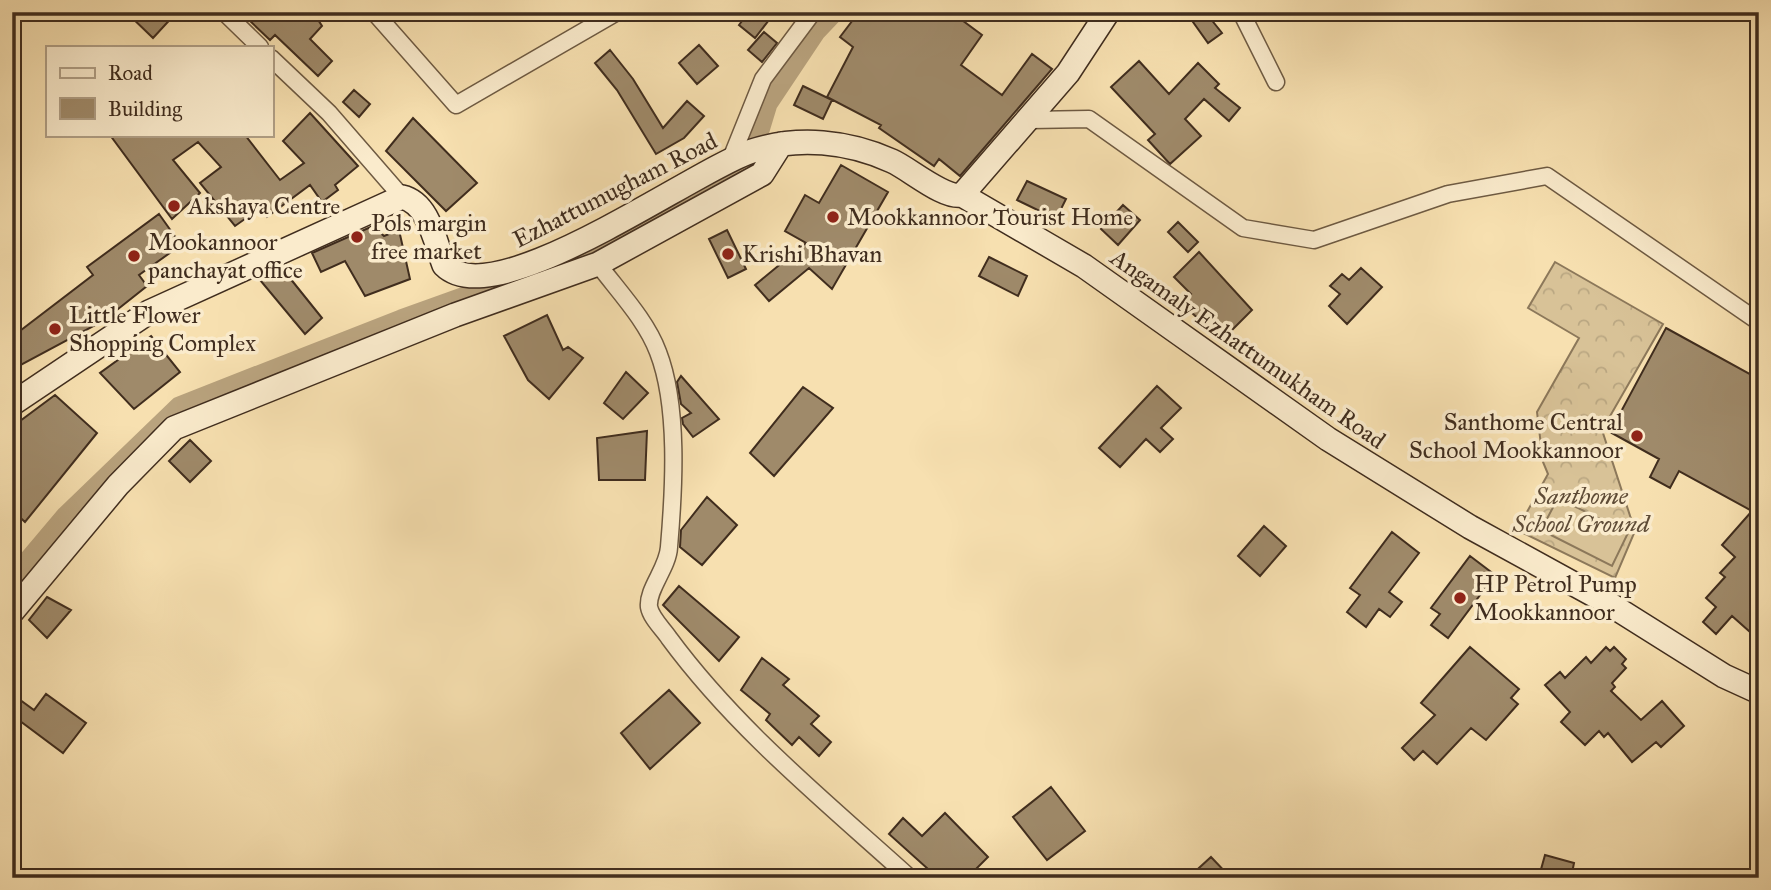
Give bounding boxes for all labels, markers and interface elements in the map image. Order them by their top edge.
legend [46,46,273,136]
text: Road [108,60,153,86]
text: Building [108,96,182,122]
street label: Ezhattumugham Road [508,125,722,255]
place label: Akshaya Centre [187,191,340,221]
marker: Akshaya Centre [166,198,182,214]
place label: Mookkannoor Tourist Home [847,202,1133,232]
place label: Pols margin free market [371,208,487,266]
marker: Mookkannoor Tourist Home [825,209,841,225]
place label: Mookannoor panchayat office [147,227,303,285]
marker: Pols margin free market [349,229,365,245]
place label: Krishi Bhavan [742,239,882,269]
street label: Angamaly Ezhattumukham Road [1104,242,1391,456]
marker: Krishi Bhavan [720,246,736,262]
marker: Mookannoor panchayat office [126,248,142,264]
place label: Little Flower Shopping Complex [69,300,256,358]
marker: Little Flower Shopping Complex [47,321,63,337]
place label: Santhome Central School Mookkannoor [1409,407,1624,465]
marker: Santhome Central School Mookkannoor [1629,428,1645,444]
park label: Santhome School Ground [1512,481,1651,539]
place label: HP Petrol Pump Mookkannoor [1474,569,1637,627]
marker: HP Petrol Pump Mookkannoor [1452,590,1468,606]

